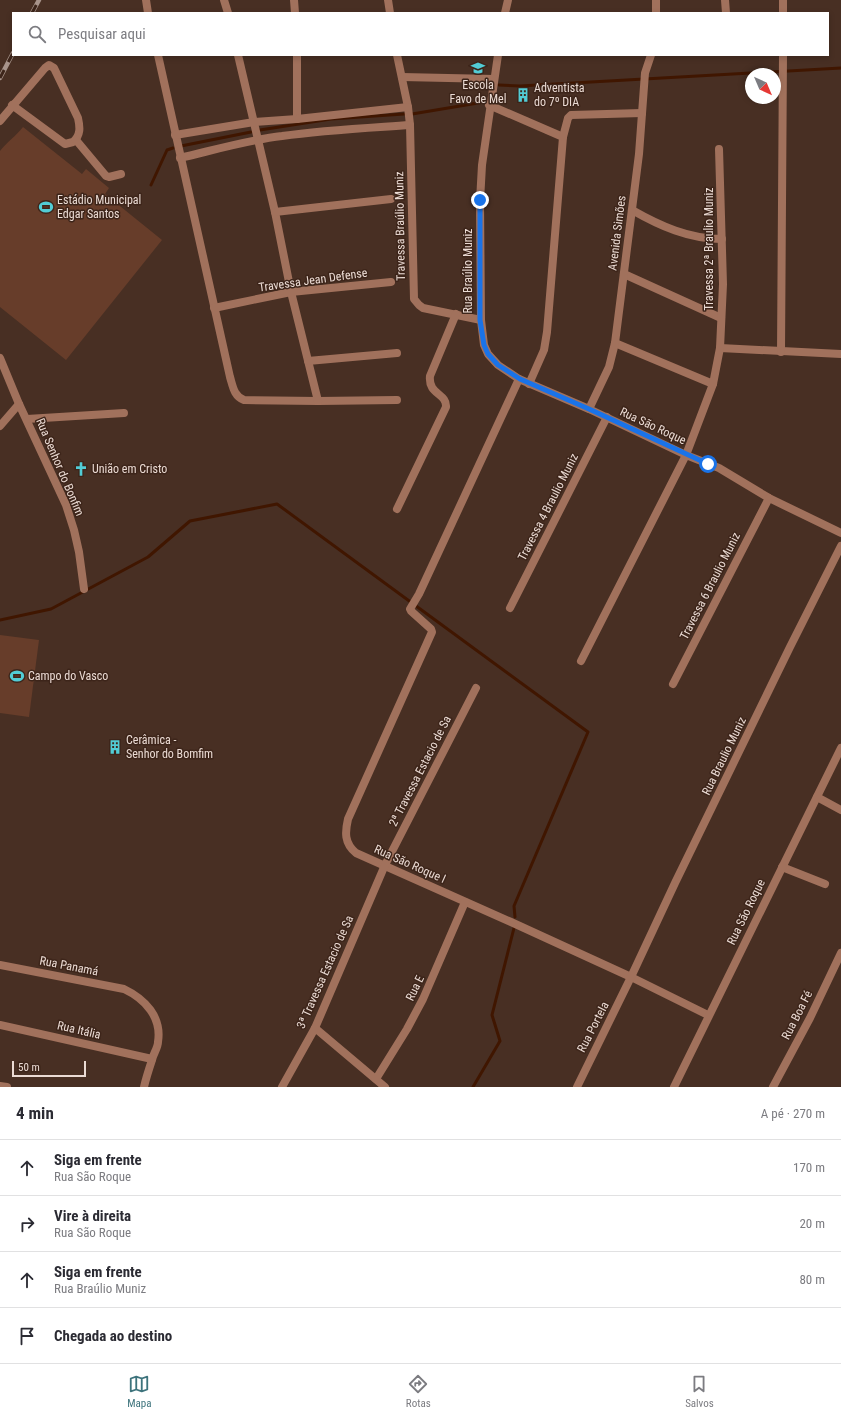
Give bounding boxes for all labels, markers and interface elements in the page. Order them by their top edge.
search box [12,12,829,56]
icon: search [26,23,48,45]
text: Pesquisar aqui [58,25,146,43]
school or university icon: Escola Favo de Mel [470,60,486,76]
north arrow [745,68,781,104]
place label: Escola Favo de Mel [450,78,506,106]
place label: Adventista do 7º DIA [534,81,585,109]
building icon: Adventista do 7º DIA [515,87,531,103]
street label: Travessa Braúlio Muniz [392,171,408,281]
street label: Travessa 2ª Braulio Muniz [702,188,716,310]
route end [471,191,489,209]
place label: Estádio Municipal Edgar Santos [57,193,141,221]
street label: Avenida Simões [605,195,629,271]
sports icon: Estádio Municipal Edgar Santos [38,199,54,215]
street label: Rua Braúlio Muniz [461,228,475,314]
street label: Travessa Jean Defense [258,265,369,295]
street label: Rua São Roque [618,405,689,448]
street label: Rua Senhor do Bonfim [33,416,87,518]
street label: Travessa 4 Braulio Muniz [515,451,581,563]
route start [699,455,717,473]
church icon: União em Cristo [73,461,89,477]
place label: União em Cristo [92,462,167,476]
street label: Travessa 6 Braulio Muniz [677,530,743,642]
sports icon: Campo do Vasco [9,668,25,684]
place label: Campo do Vasco [28,669,108,683]
street label: 2ª Travessa Estacio de Sa [386,713,454,829]
street label: Rua Braulio Muniz [699,715,749,797]
place label: Cerâmica - Senhor do Bomfim [126,733,213,761]
building icon: Cerâmica - Senhor do Bomfim [107,739,123,755]
street label: Rua São Roque I [372,842,448,886]
street label: Rua São Roque [724,877,768,947]
street label: 3ª Travessa Estacio de Sa [294,913,356,1031]
street label: Rua Panamá [39,953,100,979]
street label: Rua E [403,973,427,1003]
street label: Rua Boa Fé [779,988,815,1042]
street label: Rua Portela [574,999,612,1055]
street label: Rua Itália [56,1018,102,1042]
scale bar [12,1059,86,1078]
text: 50 m [18,1061,40,1074]
text: 4 min [16,1103,54,1123]
text: A pé · 270 m [761,1106,825,1121]
text: Siga em frente [54,1151,142,1169]
icon: ahead [16,1157,38,1179]
text: 170 m [793,1160,825,1175]
text: Rua São Roque [54,1169,131,1184]
text: Vire à direita [54,1207,131,1225]
icon: right [16,1213,38,1235]
text: 20 m [799,1216,825,1231]
text: Rua São Roque [54,1225,131,1240]
text: Siga em frente [54,1263,142,1281]
icon: ahead [16,1269,38,1291]
text: 80 m [799,1272,825,1287]
text: Rua Braúlio Muniz [54,1281,146,1296]
icon: arrive [16,1325,38,1347]
text: Chegada ao destino [54,1327,172,1345]
tab: Mapa [127,1373,151,1410]
tab: Rotas [406,1373,431,1410]
tab: Salvos [685,1373,714,1410]

